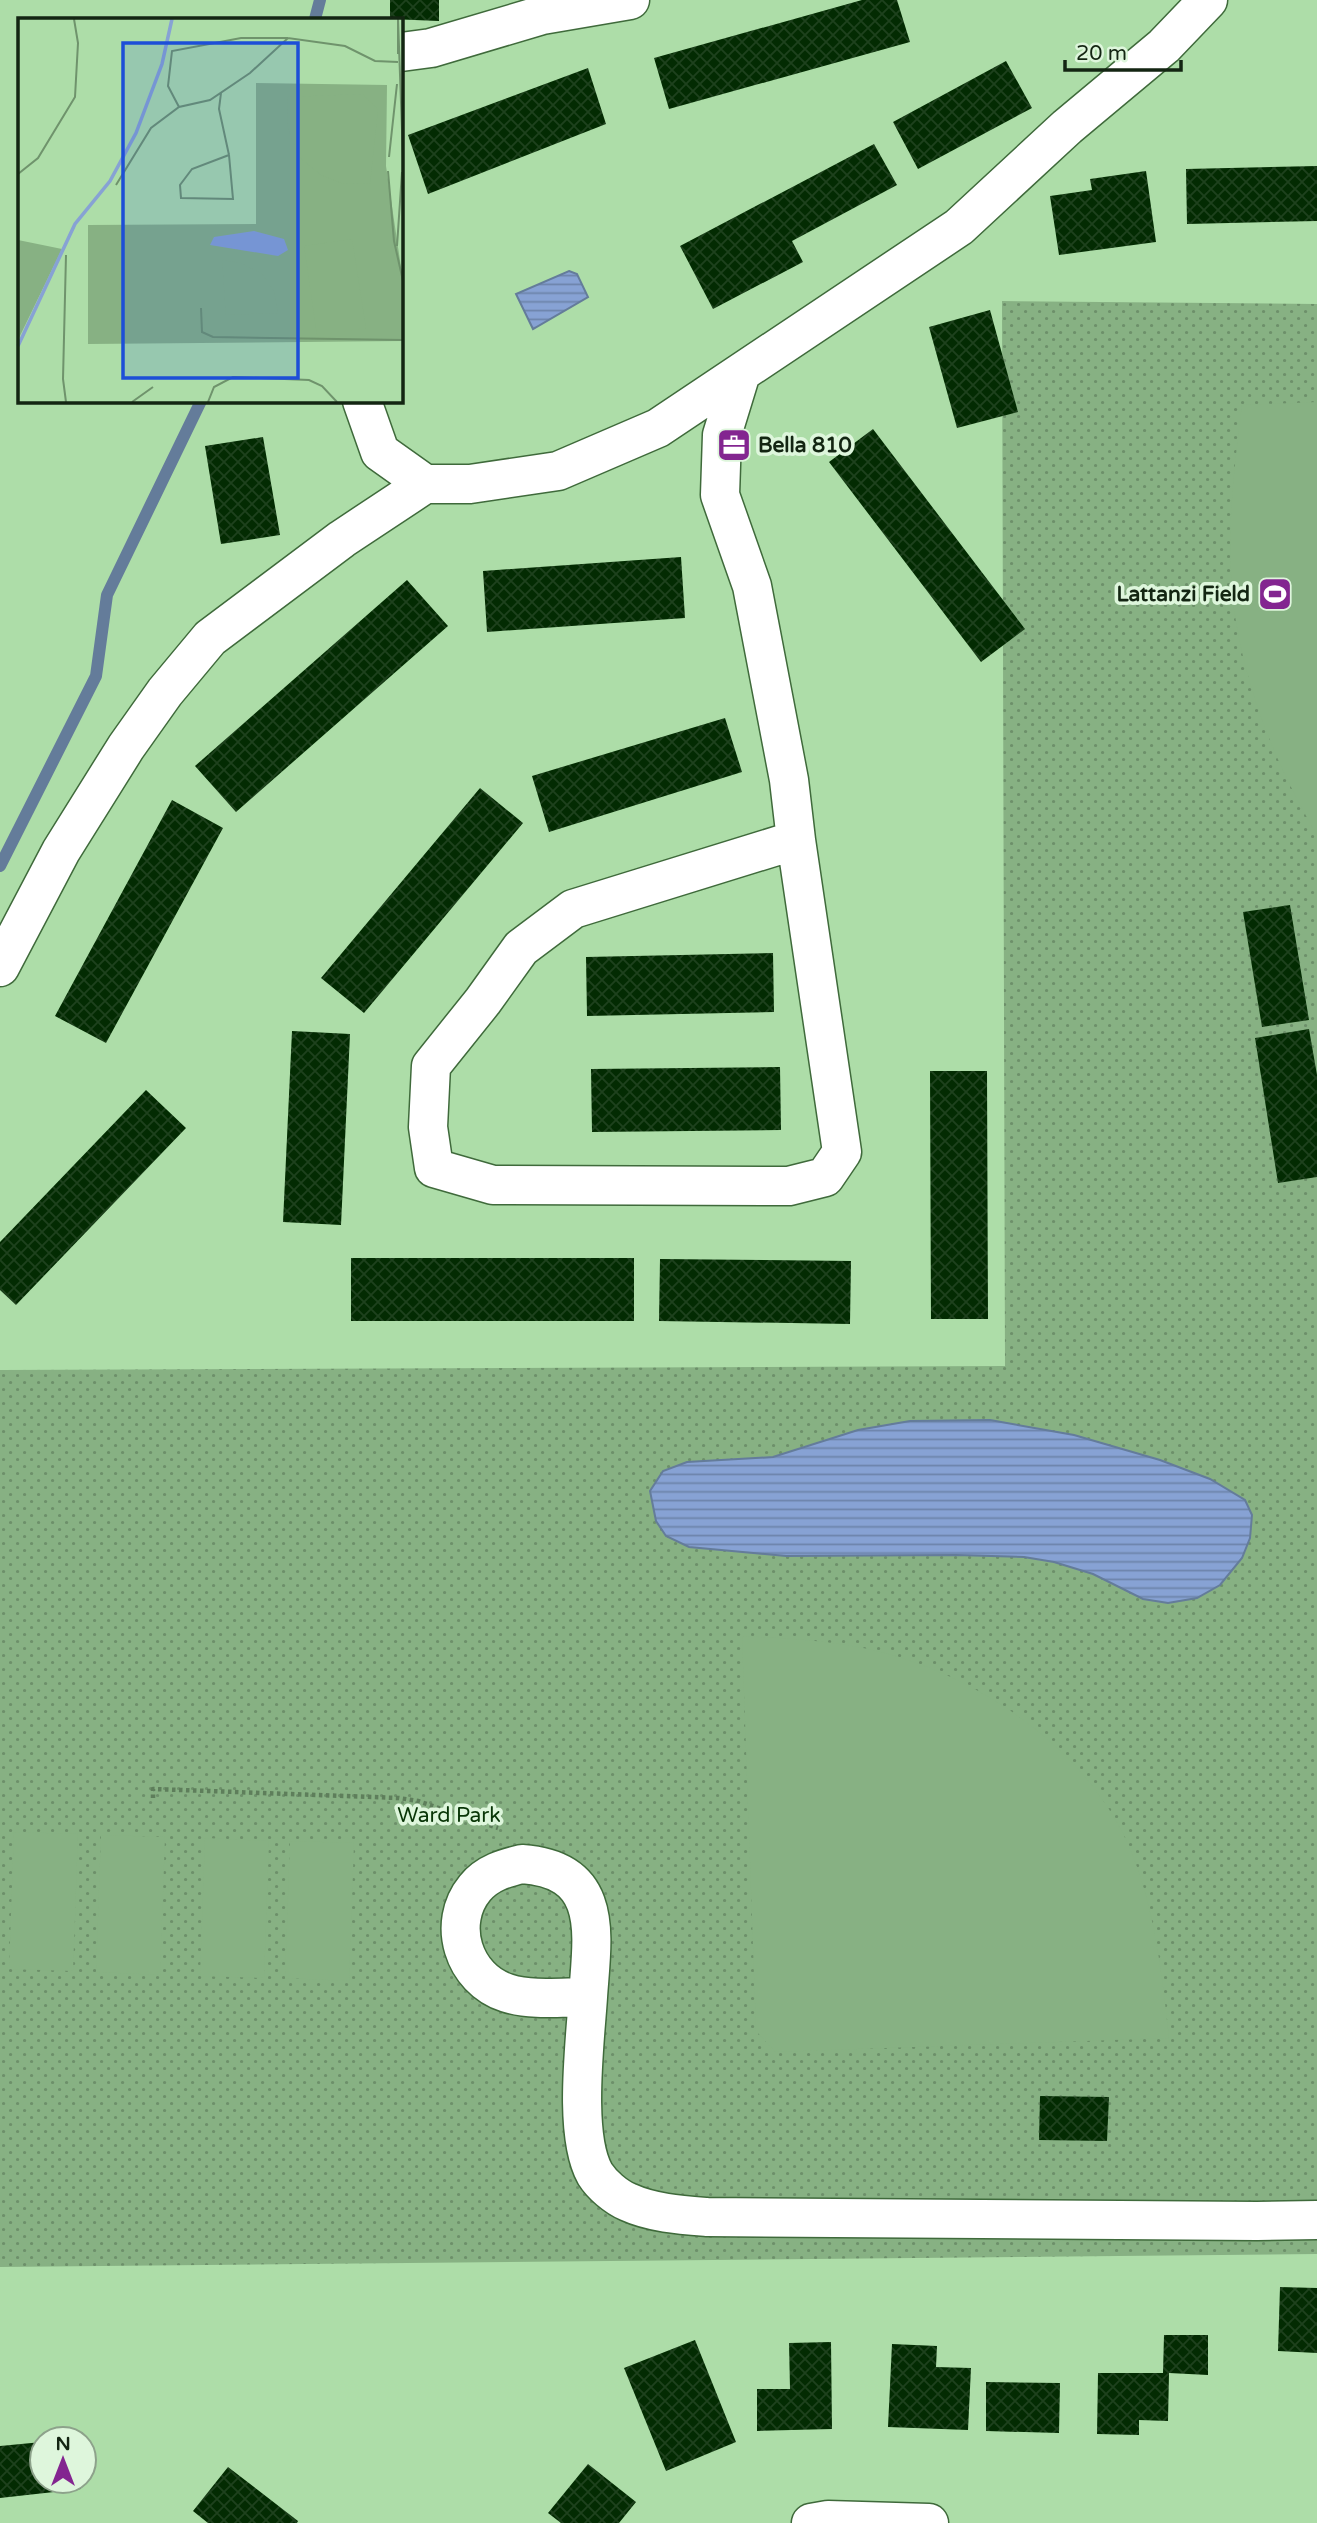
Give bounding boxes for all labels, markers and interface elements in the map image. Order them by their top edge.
inset map [18,18,402,402]
scale bar [1065,28,1180,72]
text: 20 m [1076,41,1127,66]
office icon: Bella 810 [715,426,753,464]
place label: Bella 810 [758,433,852,458]
sports icon: Lattanzi Field [1256,575,1294,613]
place label: Lattanzi Field [1116,582,1250,607]
park label: Ward Park [397,1803,501,1828]
north arrow [28,2425,98,2495]
text: N [55,2433,71,2455]

